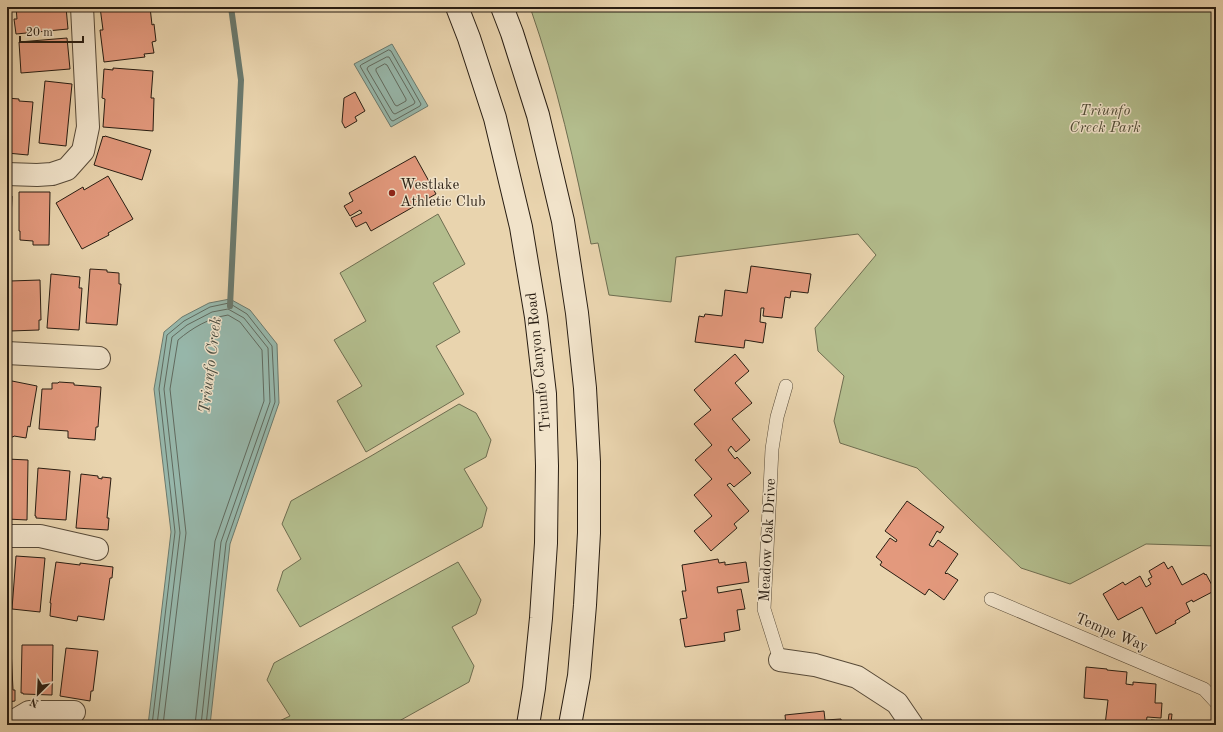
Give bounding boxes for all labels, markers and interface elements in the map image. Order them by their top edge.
scale bar [20,18,83,44]
text: 20 m [26,27,53,39]
park label: Triunfo Creek Park [1069,104,1141,136]
place label: Westlake Athletic Club [400,178,486,210]
marker: Westlake Athletic Club [387,188,397,198]
street label: Triunfo Canyon Road [525,291,554,432]
water label: Triunfo Creek [197,316,225,414]
street label: Meadow Oak Drive [758,478,779,602]
street label: Tempe Way [1073,611,1150,655]
north arrow [18,674,58,714]
text: N [28,695,41,708]

